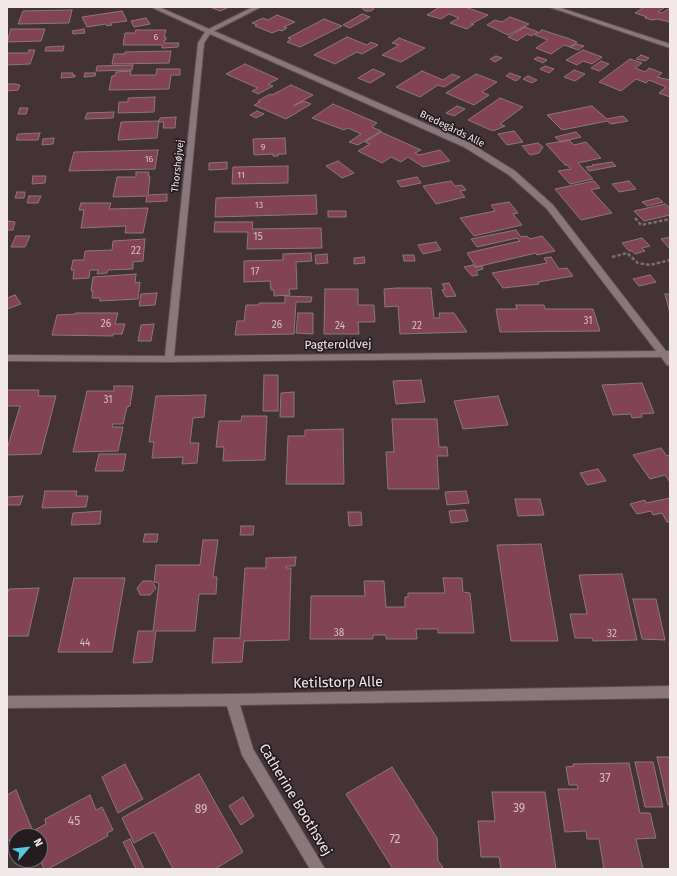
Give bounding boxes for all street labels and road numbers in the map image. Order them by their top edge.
street label: Bredegårds Alle [418,108,486,150]
street label: Thorshøjvej [169,139,187,193]
street label: Pagteroldvej [304,337,372,353]
street label: Ketilstorp Alle [293,674,383,692]
street label: Catherine Boothsvej [255,741,335,859]

